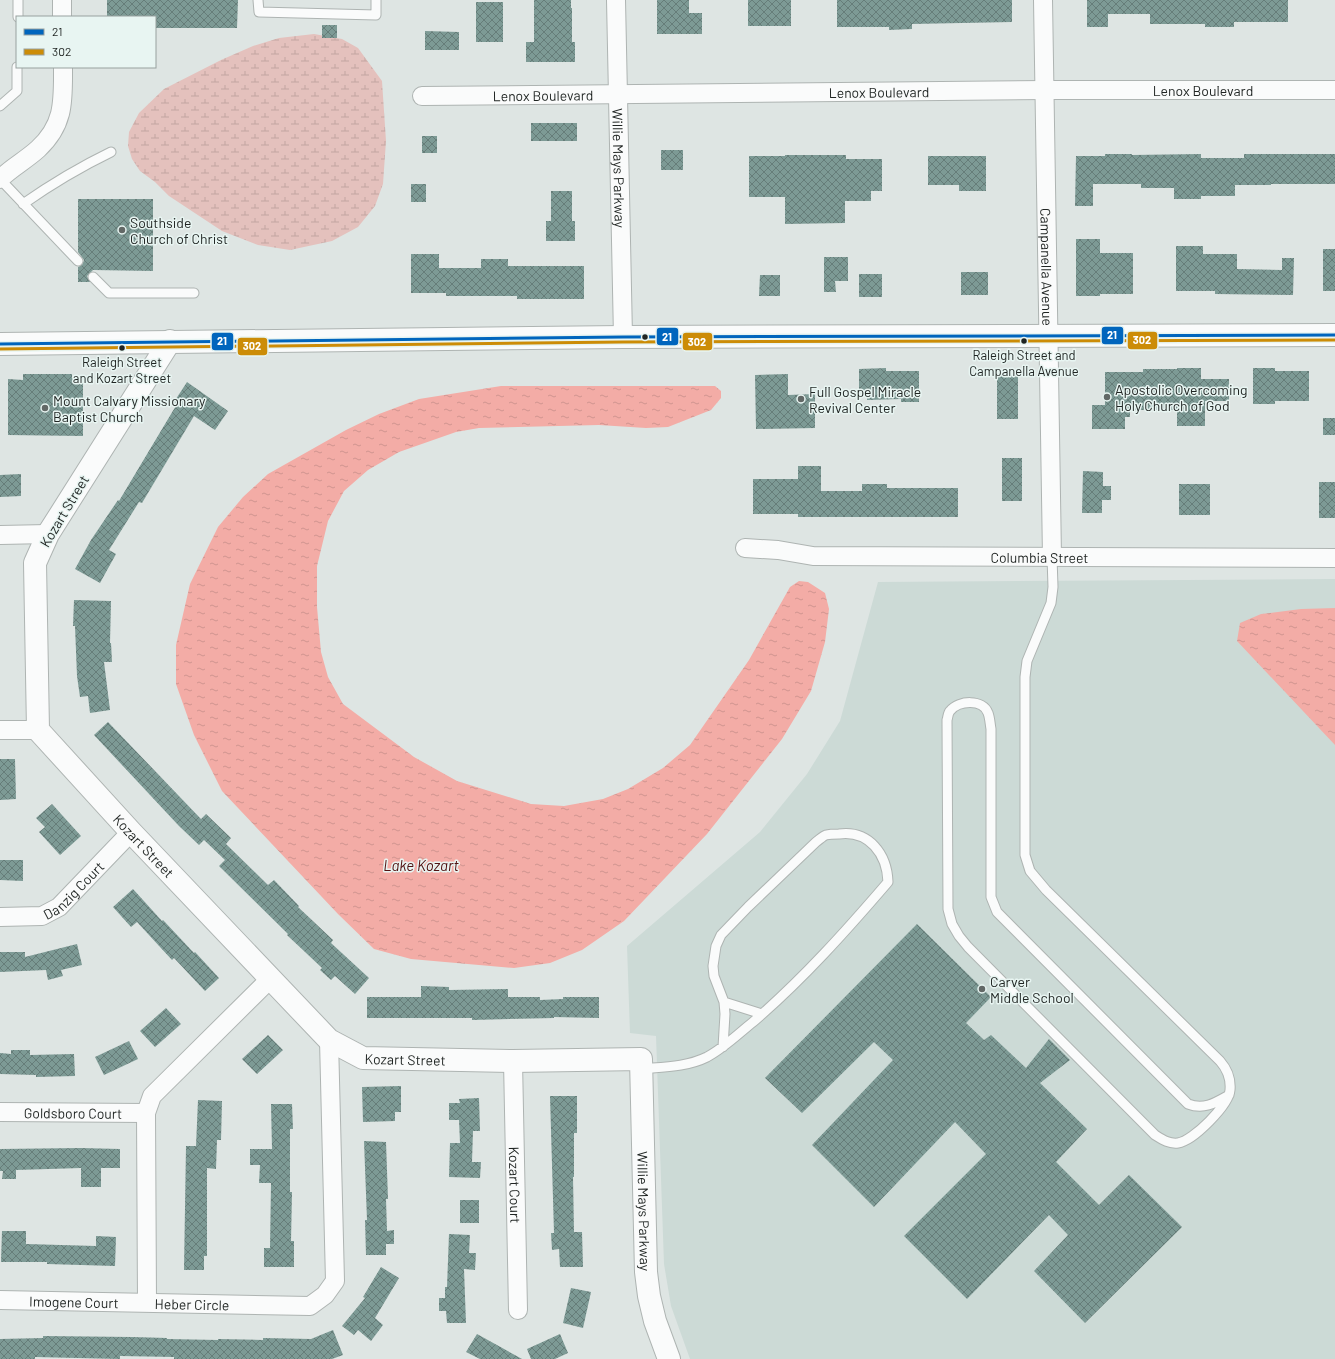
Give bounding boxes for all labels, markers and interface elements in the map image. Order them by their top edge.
legend [16,16,156,68]
text: 21 [52,24,62,38]
text: 302 [52,44,71,58]
street label: Lenox Boulevard [1153,82,1253,99]
street label: Lenox Boulevard [829,83,929,101]
street label: Lenox Boulevard [493,86,593,104]
street label: Willie Mays Parkway [610,108,629,229]
street label: Campanella Avenue [1038,208,1057,326]
place label: Southside Church of Christ [130,214,228,247]
marker: Southside Church of Christ [117,225,127,235]
line badge: 21 [1101,326,1124,345]
line badge: 21 [656,327,679,346]
text: 21 [1107,328,1117,341]
text: 21 [662,330,672,343]
line badge: 302 [1127,331,1158,350]
line badge: 21 [211,332,234,351]
unlabelled marker [640,332,650,342]
line badge: 302 [682,332,713,351]
text: 302 [1133,333,1151,346]
text: 21 [217,334,227,347]
text: 302 [688,335,706,348]
marker: Raleigh Street and Campanella Avenue [1019,336,1029,346]
line badge: 302 [237,337,268,356]
text: 302 [243,339,261,352]
marker: Raleigh Street and Kozart Street [117,343,127,353]
place label: Raleigh Street and Campanella Avenue [969,347,1079,379]
place label: Raleigh Street and Kozart Street [73,354,171,386]
place label: Apostolic Overcoming Holy Church of God [1115,381,1248,414]
place label: Full Gospel Miracle Revival Center [809,383,921,416]
place label: Mount Calvary Missionary Baptist Church [53,392,206,425]
marker: Apostolic Overcoming Holy Church of God [1102,392,1112,402]
marker: Full Gospel Miracle Revival Center [796,394,806,404]
marker: Mount Calvary Missionary Baptist Church [40,403,50,413]
street label: Kozart Street [36,472,92,550]
street label: Columbia Street [990,548,1088,566]
street label: Kozart Street [110,810,178,881]
water label: Lake Kozart [383,856,460,874]
street label: Danzig Court [40,857,107,922]
place label: Carver Middle School [990,973,1074,1006]
marker: Carver Middle School [977,984,987,994]
street label: Kozart Street [365,1050,446,1068]
street label: Goldsboro Court [24,1104,122,1121]
street label: Kozart Court [506,1146,525,1223]
street label: Willie Mays Parkway [635,1151,654,1272]
street label: Imogene Court [29,1292,119,1311]
street label: Heber Circle [154,1294,229,1313]

